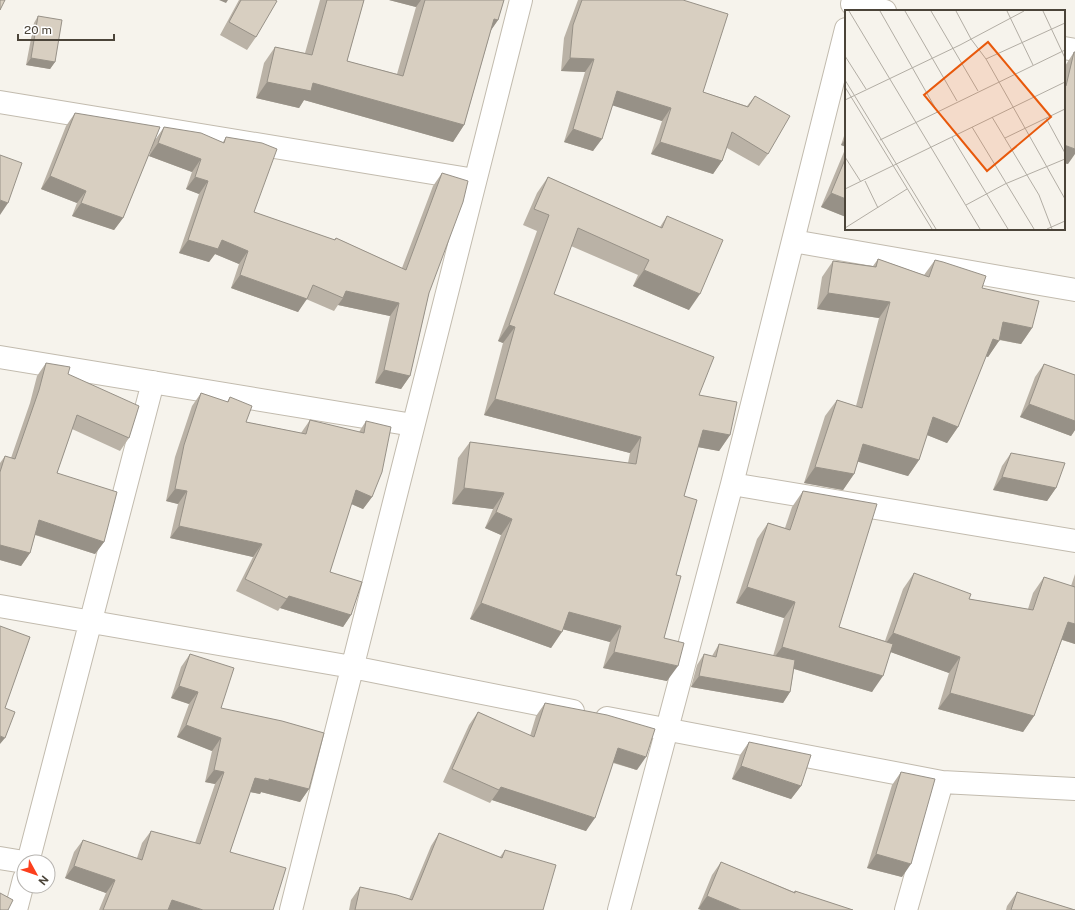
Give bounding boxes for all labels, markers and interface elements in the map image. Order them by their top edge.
inset map [845,10,1065,230]
scale bar [18,16,114,42]
text: 20 m [24,23,52,37]
north arrow [16,854,56,894]
text: N [36,873,51,888]

